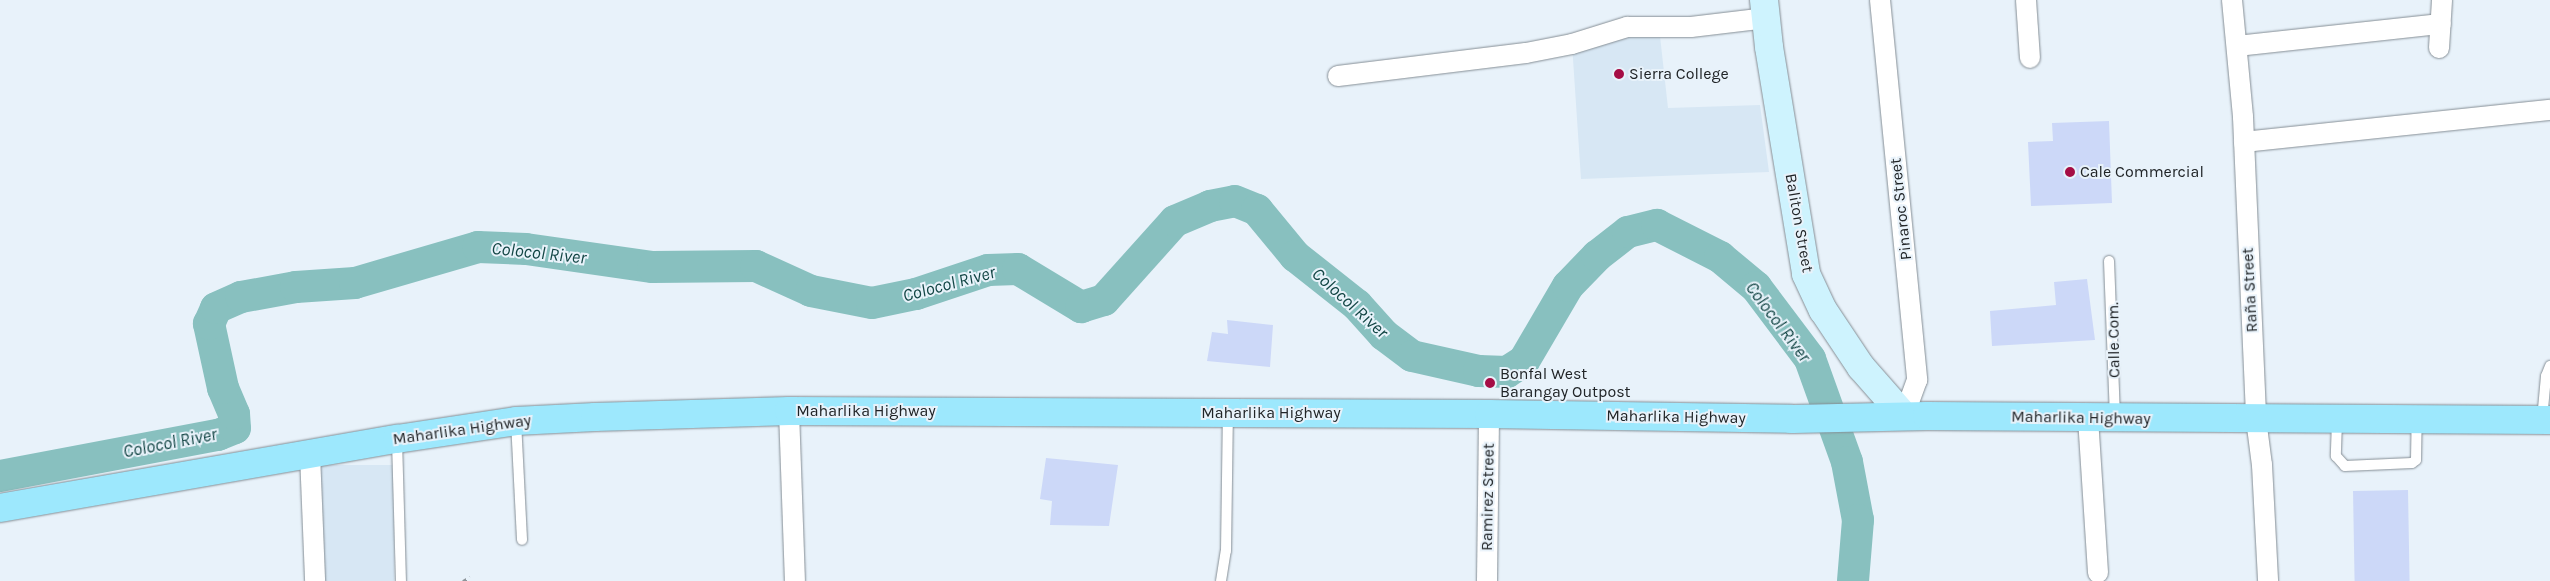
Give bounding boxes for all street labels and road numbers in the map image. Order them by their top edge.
street label: Pinaroc Street [1886,157,1916,261]
street label: Baliton Street [1781,172,1817,274]
street label: Raña Street [2238,247,2262,333]
street label: Calle Com. [2104,302,2124,378]
street label: Maharlika Highway [796,401,936,421]
street label: Maharlika Highway [1201,403,1341,423]
street label: Maharlika Highway [1606,406,1746,428]
street label: Maharlika Highway [2011,407,2151,429]
street label: Maharlika Highway [392,411,532,449]
street label: Ramirez Street [1477,443,1499,551]

